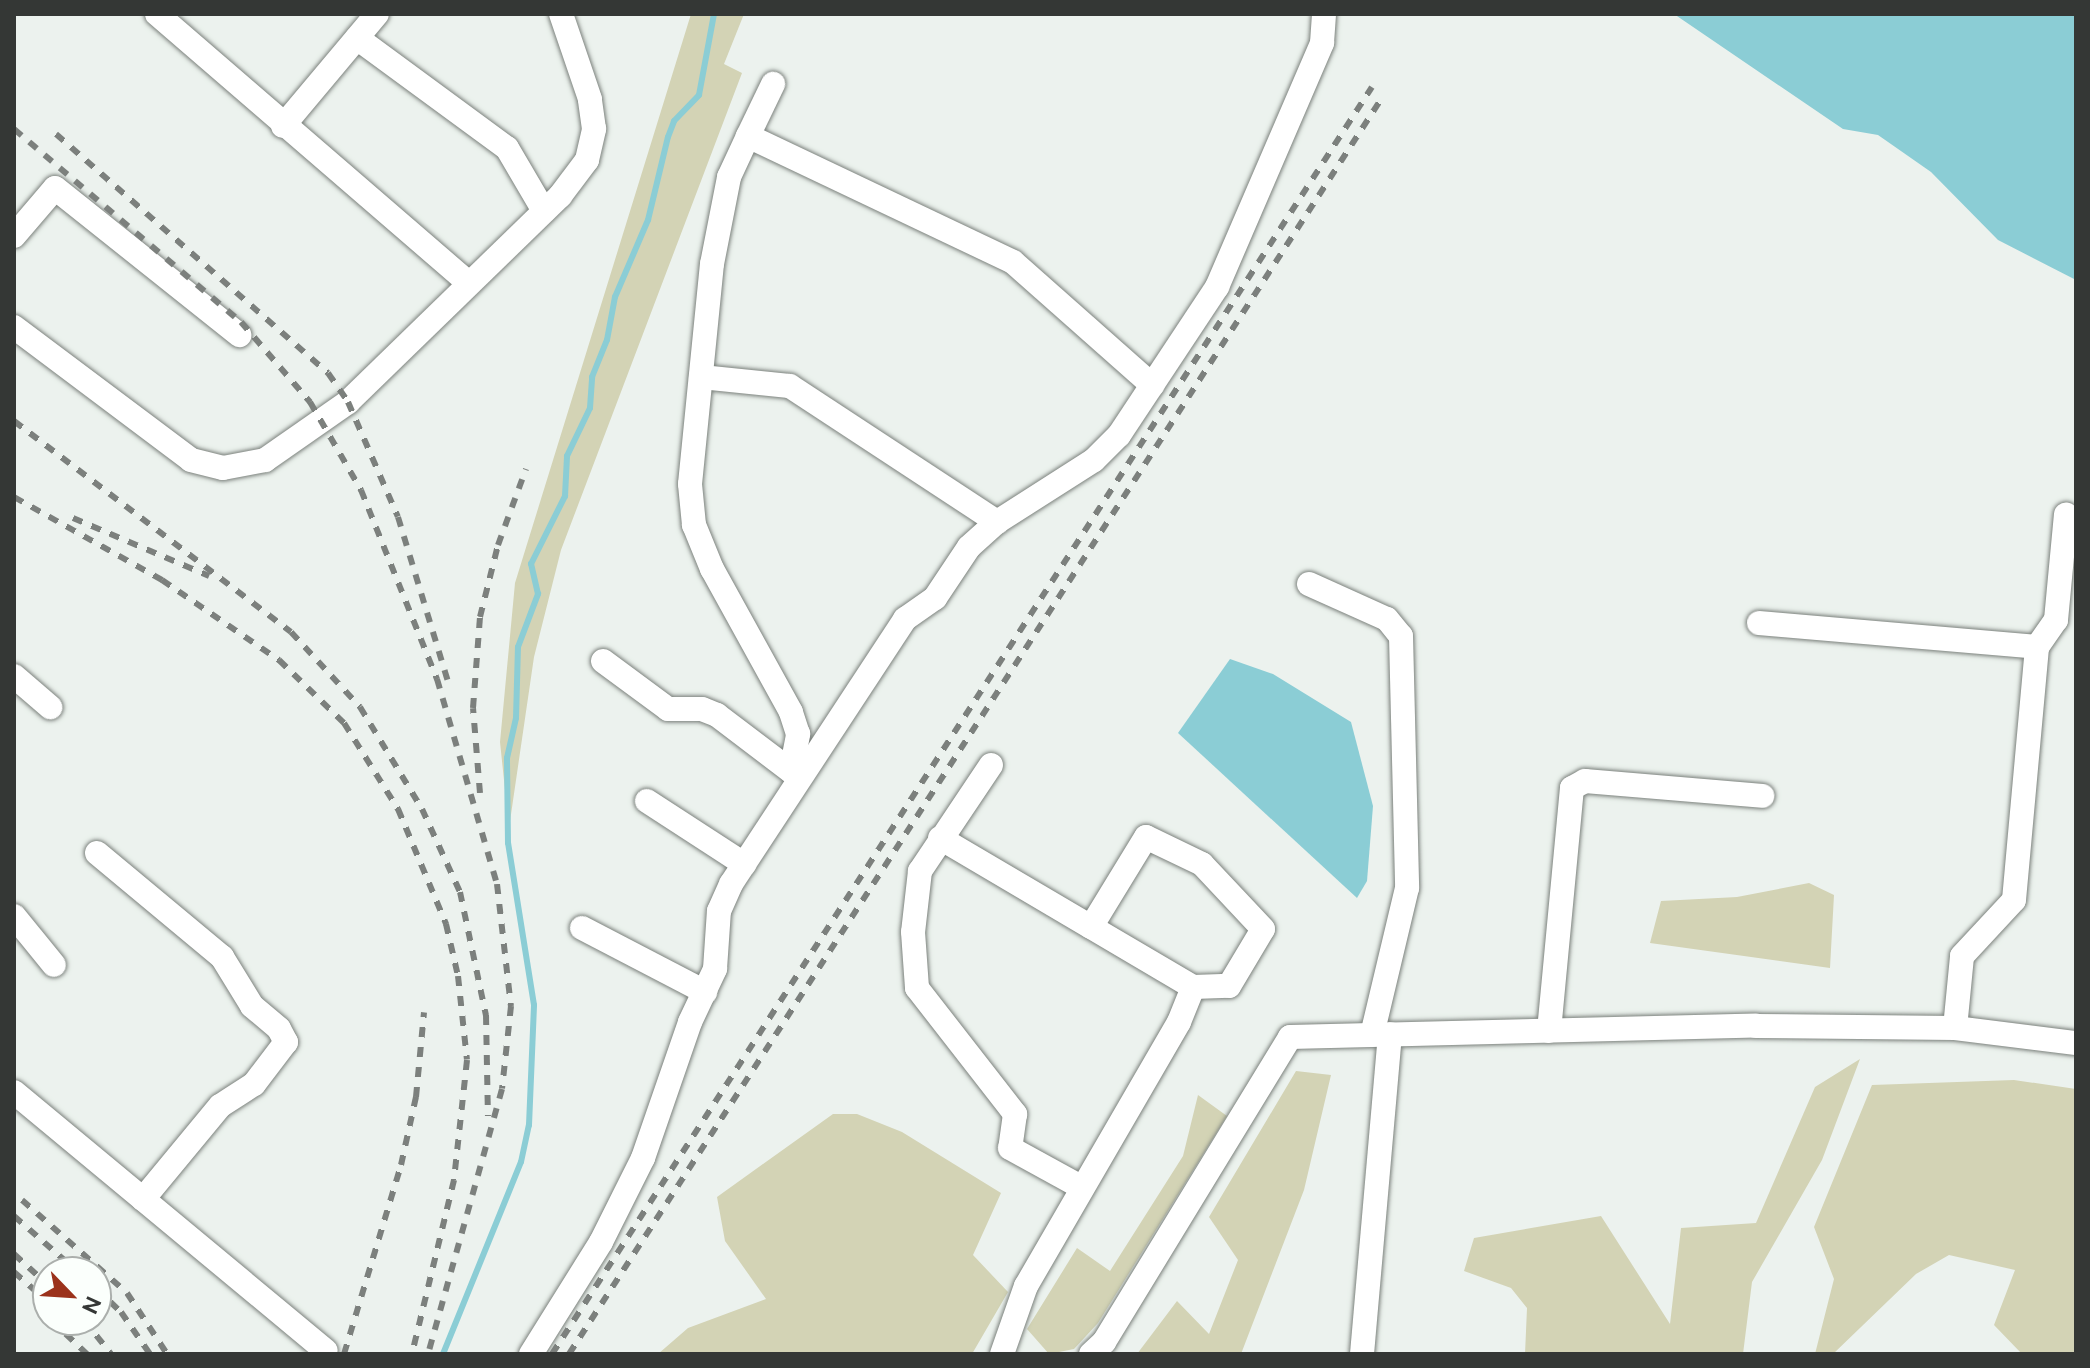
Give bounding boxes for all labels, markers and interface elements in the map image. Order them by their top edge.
north arrow [32,1256,112,1336]
text: N [78,1293,107,1318]

